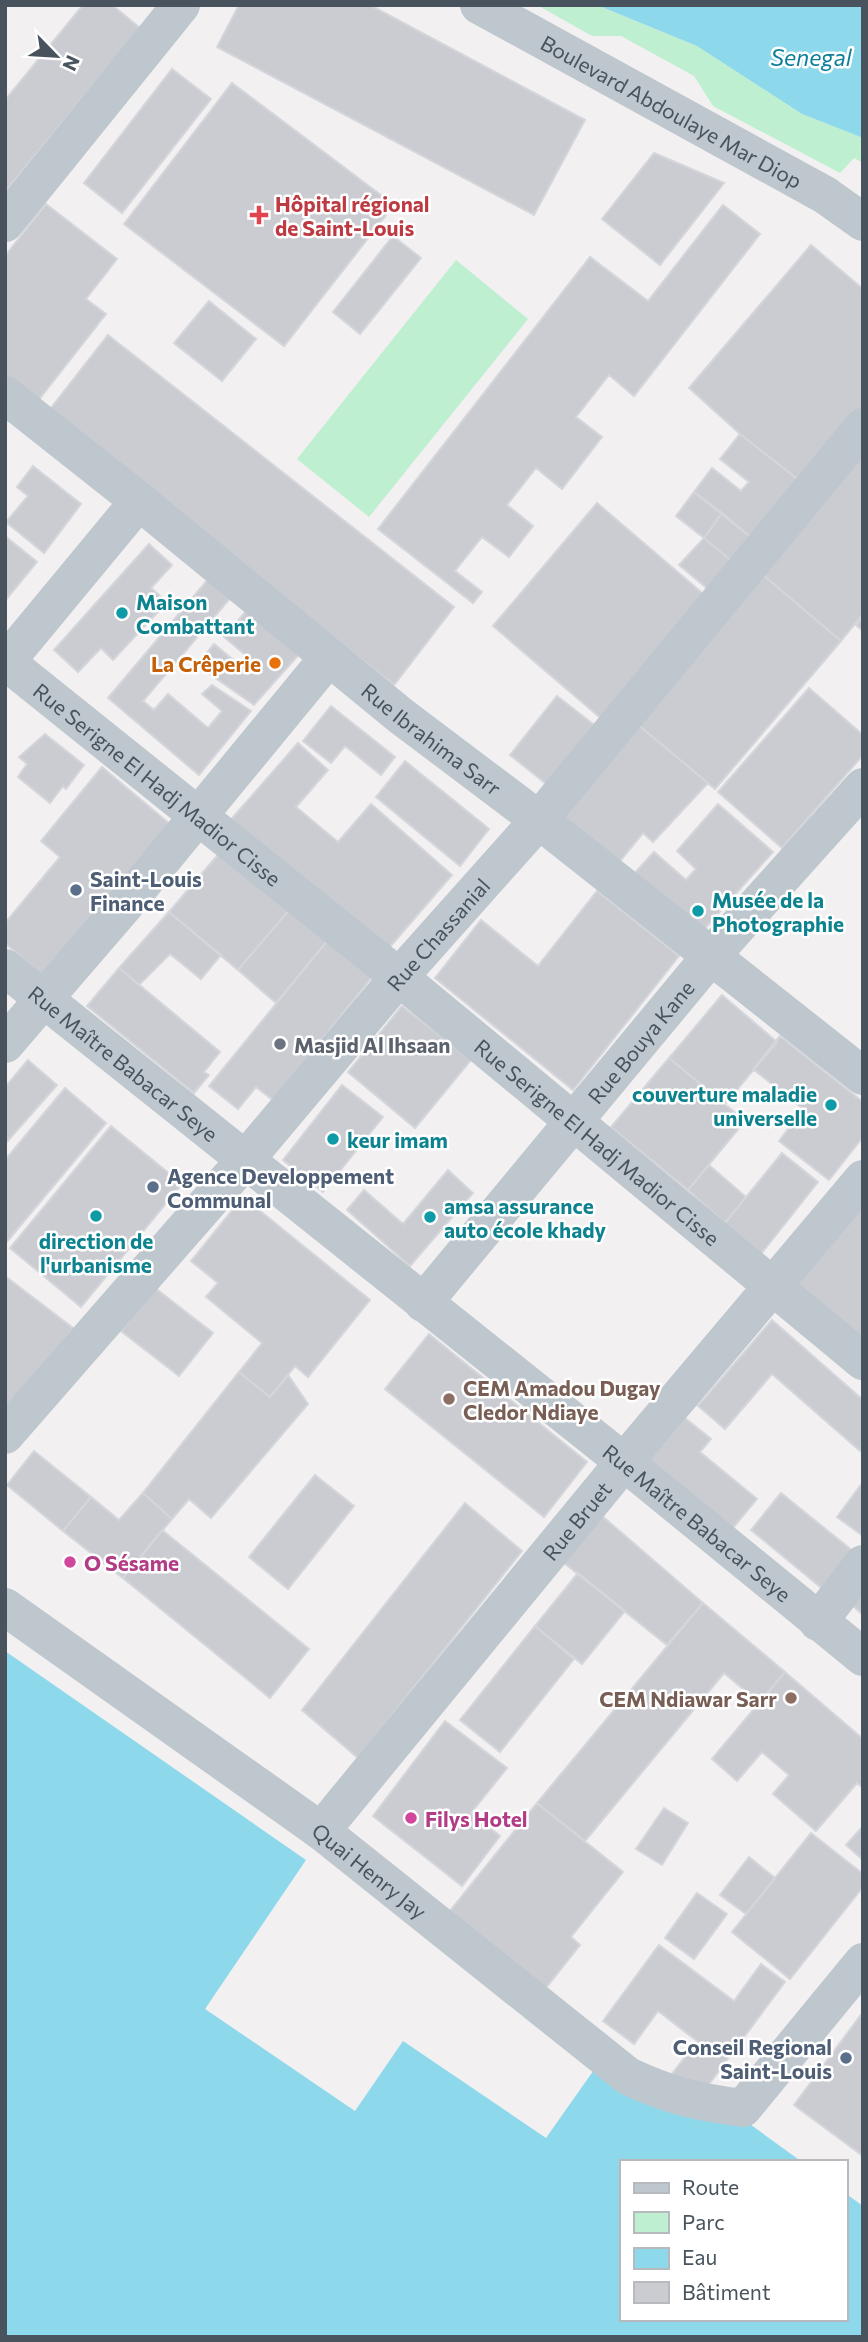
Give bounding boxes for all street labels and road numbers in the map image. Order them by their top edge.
street label: Boulevard Abdoulaye Mar Diop [537,29,807,193]
street label: Rue Serigne El Hadj Madior Cisse [29,677,287,890]
street label: Rue Ibrahima Sarr [357,677,507,800]
street label: Rue Chassanial [381,872,494,995]
street label: Rue Bouya Kane [582,975,698,1108]
street label: Rue Maître Babacar Seye [24,980,224,1146]
street label: Rue Serigne El Hadj Madior Cisse [470,1033,725,1250]
street label: Rue Maître Babacar Seye [599,1438,797,1606]
street label: Rue Bruet [537,1476,616,1565]
street label: Quai Henry Jay [308,1817,432,1923]

